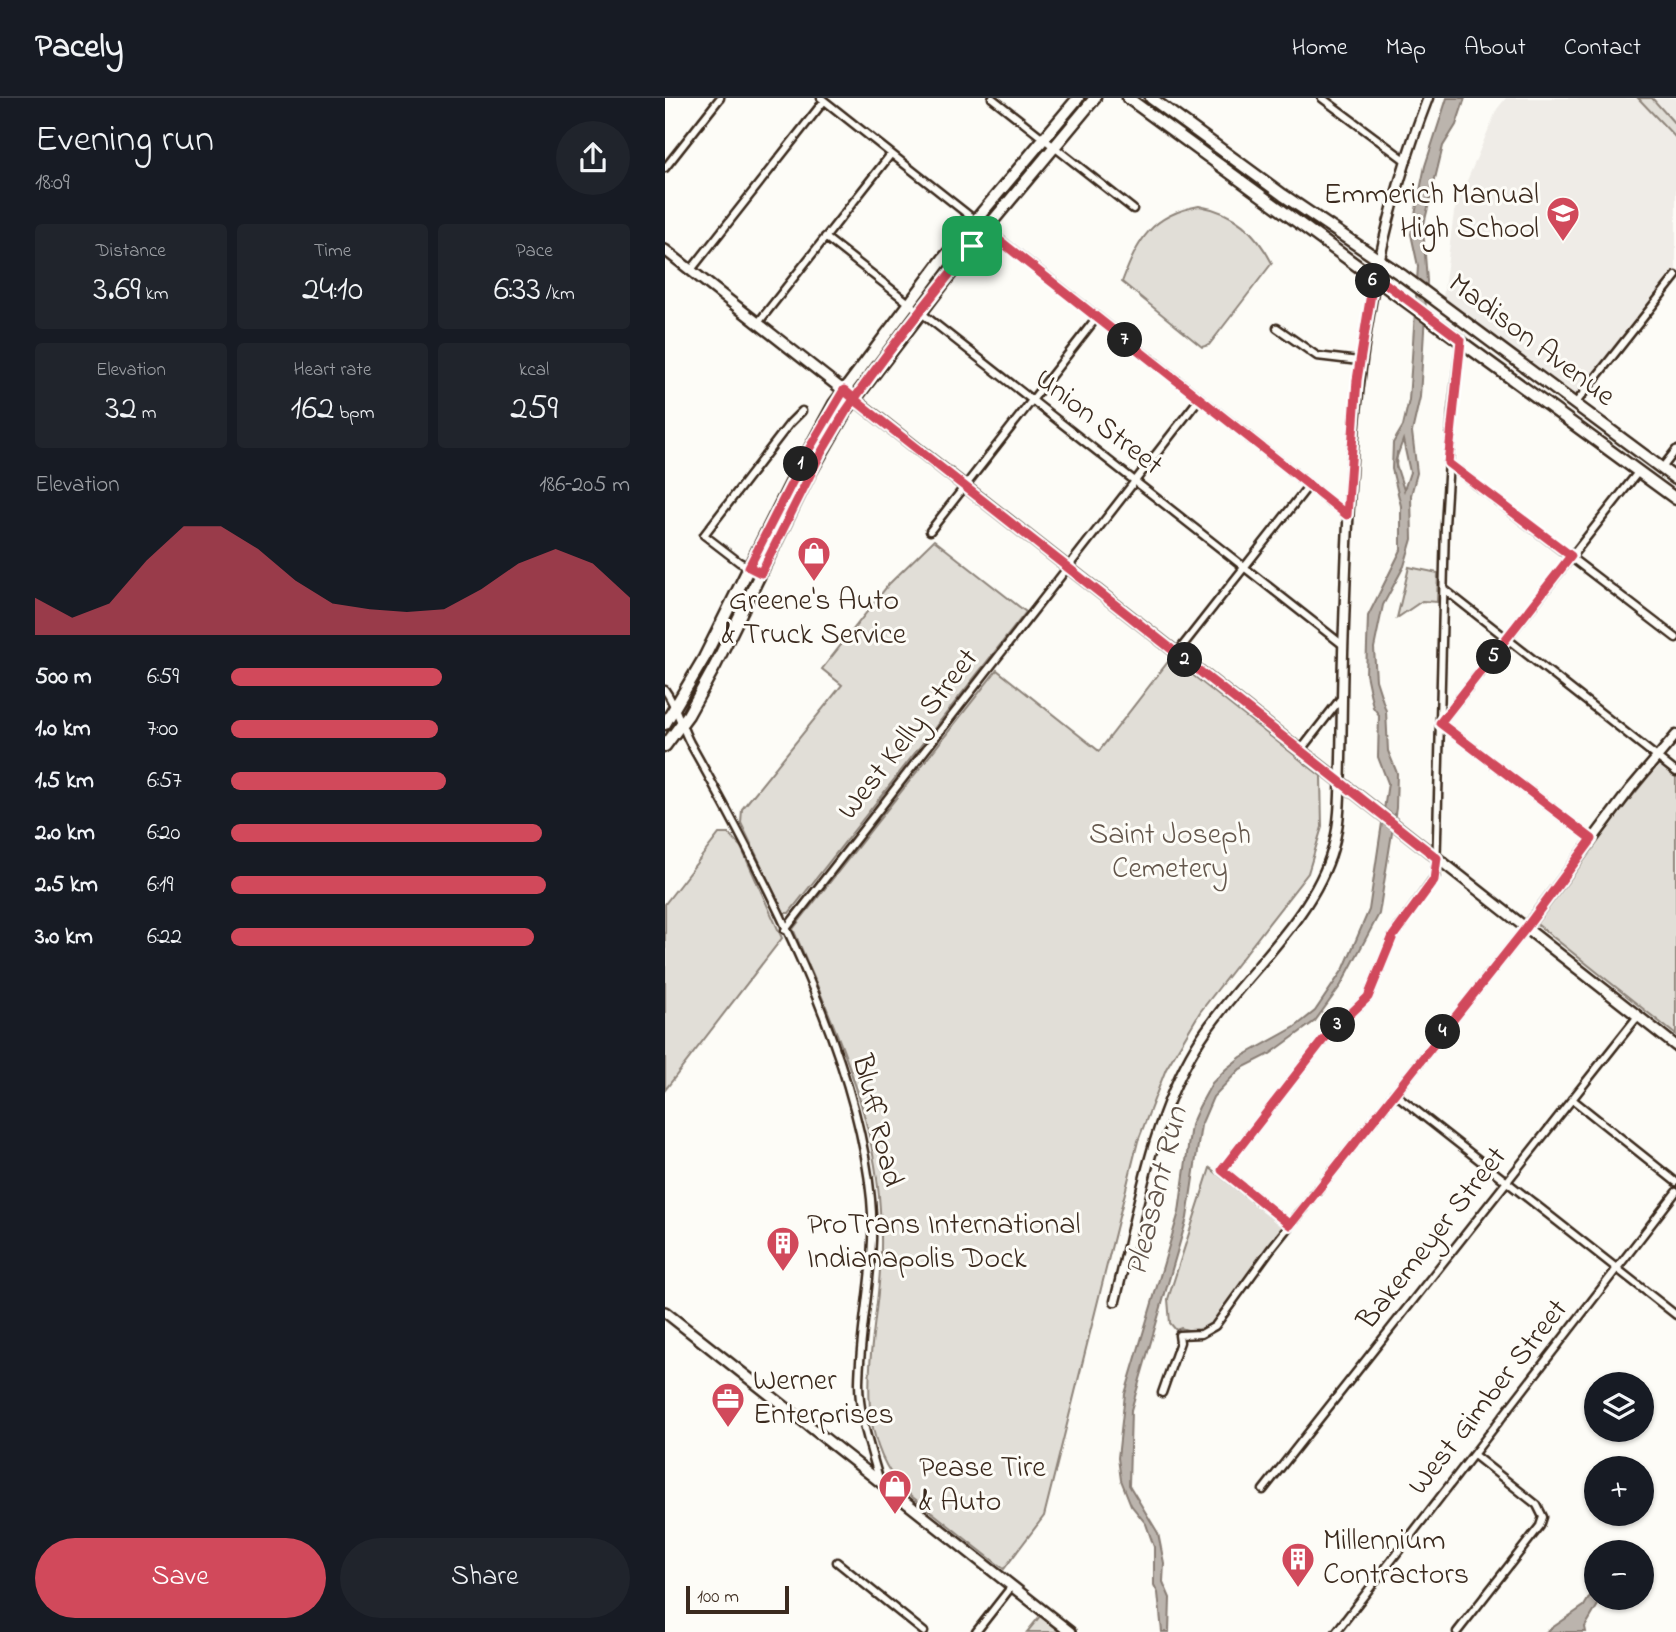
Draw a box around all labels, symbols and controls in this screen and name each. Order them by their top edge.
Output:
text: Pacely [35,24,123,72]
text: Home [1292,31,1348,66]
text: Map [1386,31,1426,66]
text: About [1464,31,1526,66]
text: Contact [1564,31,1641,66]
text: Evening run [35,113,214,169]
button: share [556,121,630,195]
text: 18:09 [35,167,70,200]
place label: Emmerich Manual High School [1324,174,1539,252]
school or university icon: Emmerich Manual High School [1544,194,1582,243]
pin [942,216,1002,276]
icon: arrive [953,227,991,265]
text: Distance [96,238,166,265]
text: Time [314,238,351,265]
text: Pace [516,238,553,265]
street label: Madison Avenue [1438,263,1624,419]
pin: 6 [1355,264,1391,298]
text: 3.69 [93,265,141,316]
text: 24:10 [302,265,363,316]
text: 6:33 [494,265,541,316]
text: 6 [1368,267,1377,294]
text: km [141,281,169,308]
text: /km [541,281,575,308]
pin: 7 [1107,322,1142,358]
text: 7 [1121,326,1128,353]
text: Elevation [96,357,166,384]
text: Heart rate [294,357,371,384]
text: kcal [519,357,549,384]
street label: Union Street [1024,359,1172,487]
text: 32 [105,384,137,435]
text: 162 [291,384,335,435]
text: 259 [510,384,558,435]
text: m [137,400,157,427]
text: bpm [335,400,374,427]
pin: 1 [783,446,819,482]
text: 1 [797,450,804,477]
text: Elevation [35,469,120,502]
text: 186–205 m [539,469,630,502]
shop icon: Greene's Auto & Truck Service [795,534,833,583]
place label: Greene's Auto & Truck Service [722,580,907,658]
street label: West Kelly Street [828,640,990,830]
pin: 5 [1477,640,1511,674]
pin: 2 [1168,642,1203,678]
text: 5 [1488,643,1499,670]
text: 2 [1180,646,1189,673]
text: 500 m [35,661,92,694]
text: 6:59 [147,661,179,694]
text: 1.0 km [35,713,91,746]
text: 7:00 [147,713,178,746]
text: 1.5 km [35,765,94,798]
text: 6:57 [147,765,182,798]
park label: Saint Joseph Cemetery [1089,814,1251,892]
text: 2.0 km [35,817,95,850]
text: 6:20 [147,817,180,850]
text: 2.5 km [35,869,98,902]
text: 6:19 [147,869,173,902]
text: 3.0 km [35,921,93,954]
text: 6:22 [147,921,182,954]
pin: 3 [1321,1007,1355,1042]
text: 3 [1334,1011,1341,1038]
pin: 4 [1425,1014,1461,1049]
text: 4 [1439,1018,1446,1045]
street label: Bluff Road [838,1049,914,1192]
water label: Pleasant Run [1114,1101,1202,1282]
street label: Bakemeyer Street [1347,1138,1519,1341]
place label: ProTrans International Indianapolis Dock [807,1204,1080,1282]
building icon: ProTrans International Indianapolis Dock [764,1224,802,1273]
street label: West Gimber Street [1398,1290,1580,1506]
place label: Werner Enterprises [753,1360,894,1438]
map controls [1584,1372,1654,1610]
button: layers [1584,1372,1654,1442]
office icon: Werner Enterprises [709,1380,747,1429]
place label: Pease Tire & Auto [919,1447,1046,1525]
button: + [1584,1456,1654,1526]
shop icon: Pease Tire & Auto [876,1467,914,1516]
place label: Millennium Contractors [1323,1520,1469,1598]
button: Save [35,1538,326,1618]
button: Share [340,1538,630,1618]
building icon: Millennium Contractors [1279,1540,1317,1589]
button: − [1584,1540,1654,1610]
scale bar [686,1583,789,1615]
text: 100 m [697,1584,739,1611]

